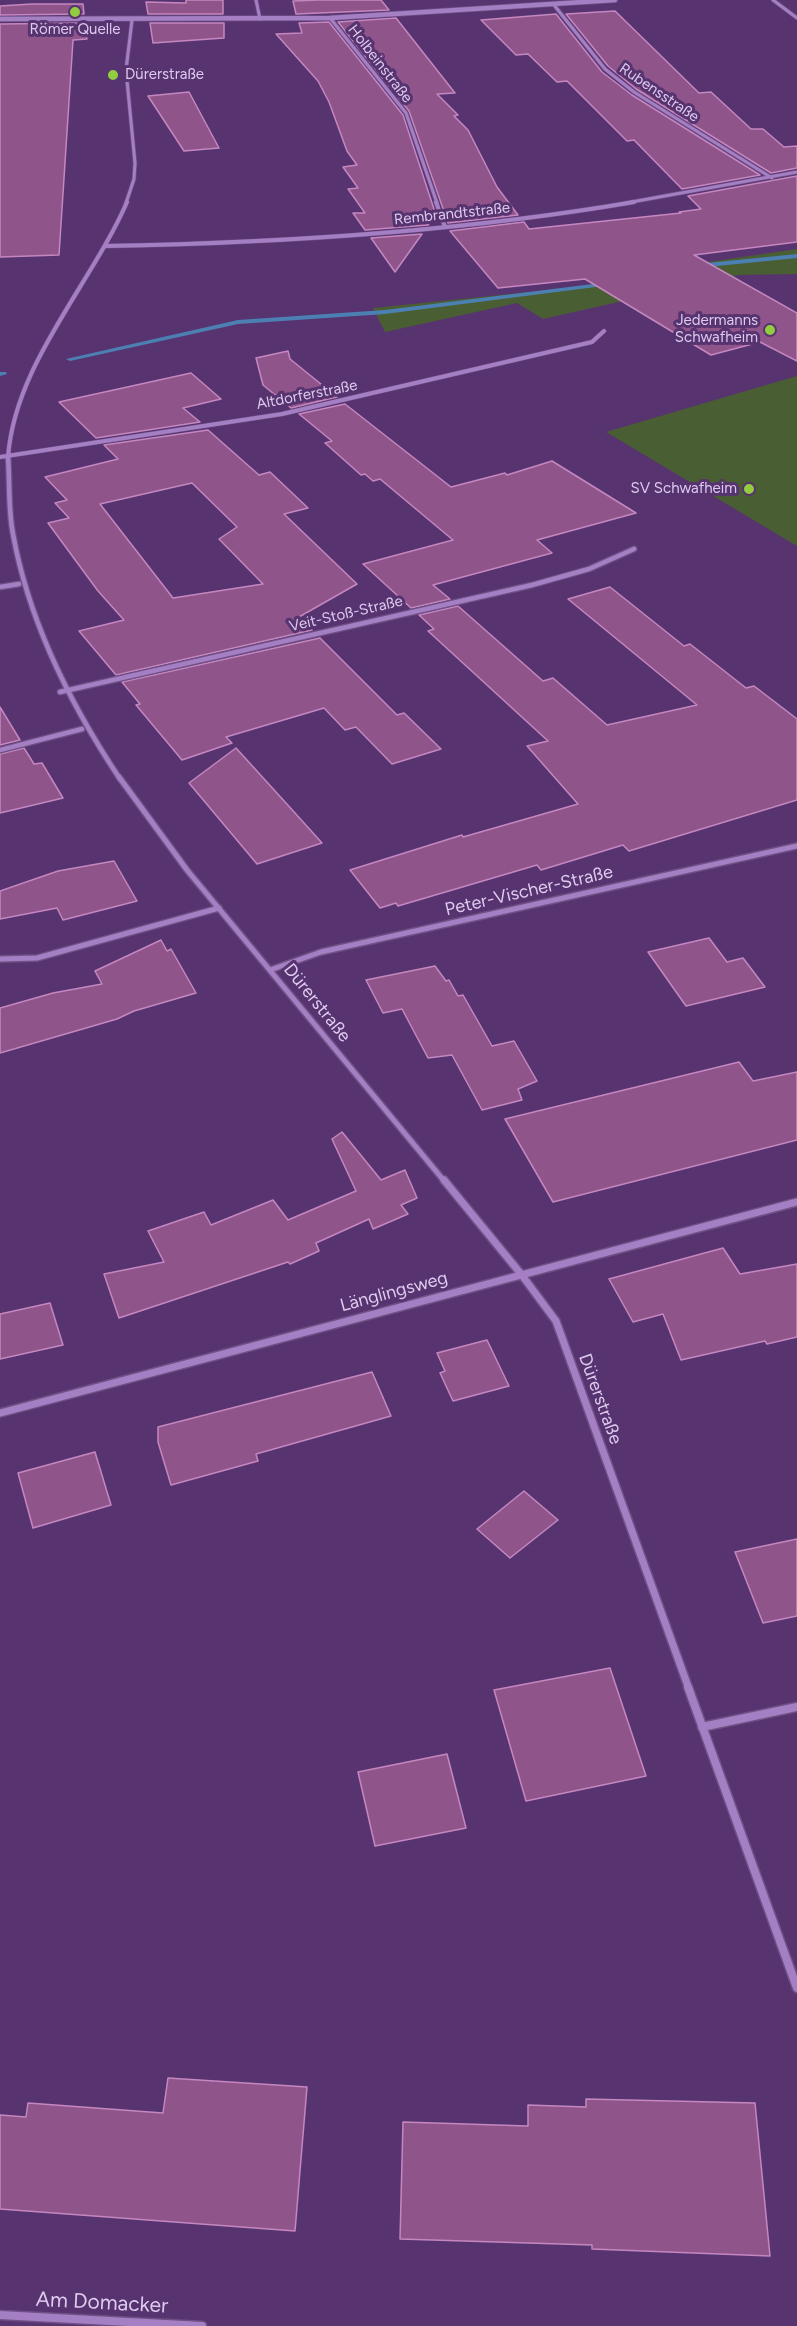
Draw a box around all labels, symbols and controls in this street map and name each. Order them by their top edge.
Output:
marker: Römer Quelle [68,5,82,19]
place label: Römer Quelle [30,21,120,39]
street label: Holbeinstraße [344,21,416,107]
street label: Rubensstraße [616,60,702,126]
place label: Dürerstraße [125,66,204,84]
marker: Dürerstraße [106,68,120,82]
street label: Rembrandtstraße [393,199,511,229]
place label: Jedermanns Schwafheim [675,312,758,347]
marker: Jedermanns Schwafheim [763,323,777,337]
street label: Altdorferstraße [255,376,359,414]
place label: SV Schwafheim [631,480,737,498]
marker: SV Schwafheim [742,482,756,496]
street label: Veit-Stoß-Straße [288,592,404,636]
street label: Peter-Vischer-Straße [443,861,615,921]
street label: Dürerstraße [279,959,355,1047]
street label: Länglingsweg [338,1267,450,1317]
street label: Dürerstraße [574,1351,626,1447]
street label: Am Domacker [35,2287,169,2319]

